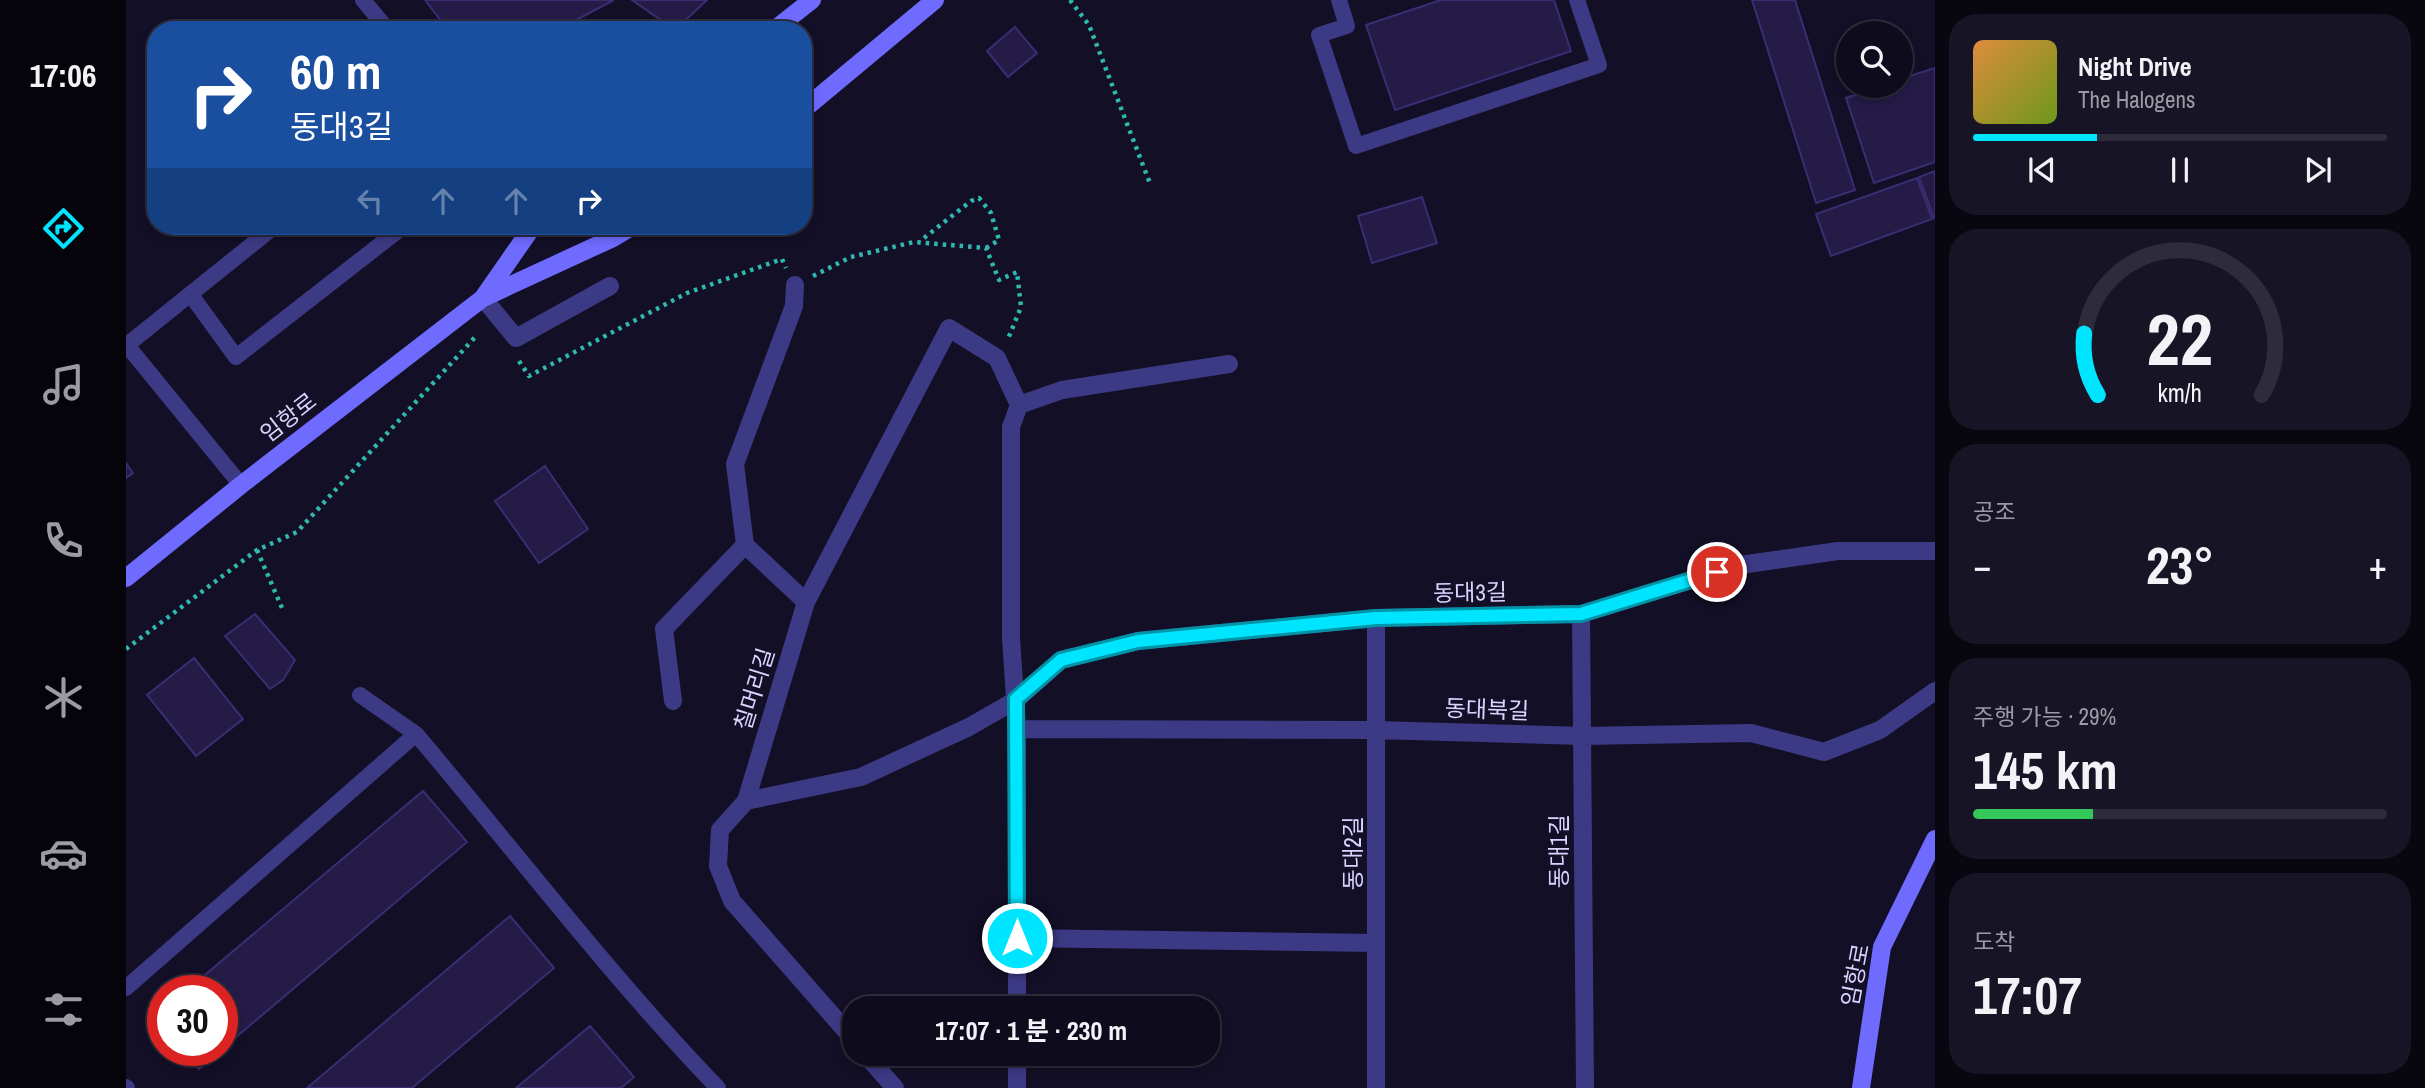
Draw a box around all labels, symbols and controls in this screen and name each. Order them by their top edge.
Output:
map controls [1836,21,1913,98]
button: search [1836,21,1913,98]
text: 60 m [290,38,382,104]
icon: right [175,49,266,140]
text: Night Drive [2078,49,2192,84]
text: 17:06 [29,54,97,97]
text: The Halogens [2078,84,2195,115]
text: 동대3길 [290,105,393,148]
icon: previous [2023,151,2061,189]
icon: pause [2161,151,2199,189]
icon: next [2299,151,2337,189]
icon: left [351,182,389,220]
icon: ahead [424,182,462,220]
icon: ahead [497,182,535,220]
icon: right [570,182,608,220]
icon: directions [39,204,88,253]
text: 22 [2147,291,2213,389]
icon: music [39,360,88,409]
text: km/h [2158,376,2202,410]
street label: 임항로 [253,385,323,449]
text: 공조 [1973,496,2015,527]
icon: phone [39,516,88,565]
text: 23° [2146,530,2214,600]
text: − [1973,540,1991,591]
text: + [2369,540,2387,591]
pin [1687,542,1747,602]
icon: arrive [1698,553,1736,591]
street label: 동대3길 [1433,576,1507,608]
street label: 칠머리길 [727,644,781,734]
icon: climate [39,673,88,722]
street label: 동대북길 [1444,692,1530,726]
text: 주행 가능 · 29% [1973,701,2116,732]
text: 145 km [1973,735,2118,805]
street label: 동대1길 [1543,814,1574,888]
street label: 동대2길 [1337,816,1368,890]
icon: car [39,829,88,878]
position arrow [980,901,1054,975]
text: 도착 [1973,926,2015,957]
street label: 임항로 [1834,941,1876,1009]
text: 17:07 [1973,960,2082,1030]
speed limit sign: 30 [147,975,238,1066]
icon: filters [39,985,88,1034]
text: 17:07 · 1 분 · 230 m [935,1013,1127,1048]

